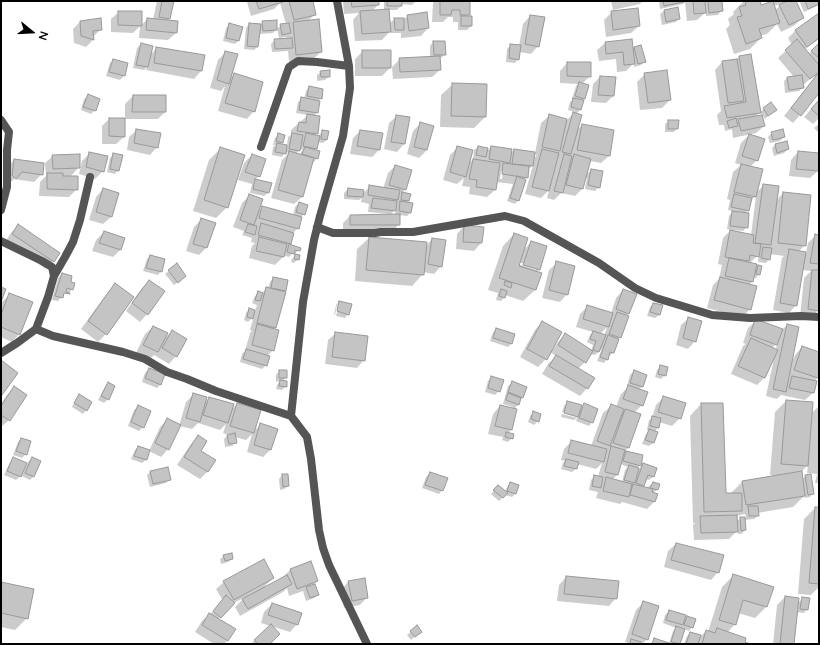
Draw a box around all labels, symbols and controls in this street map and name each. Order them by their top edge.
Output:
north arrow [12,12,52,52]
text: N [36,30,51,42]

